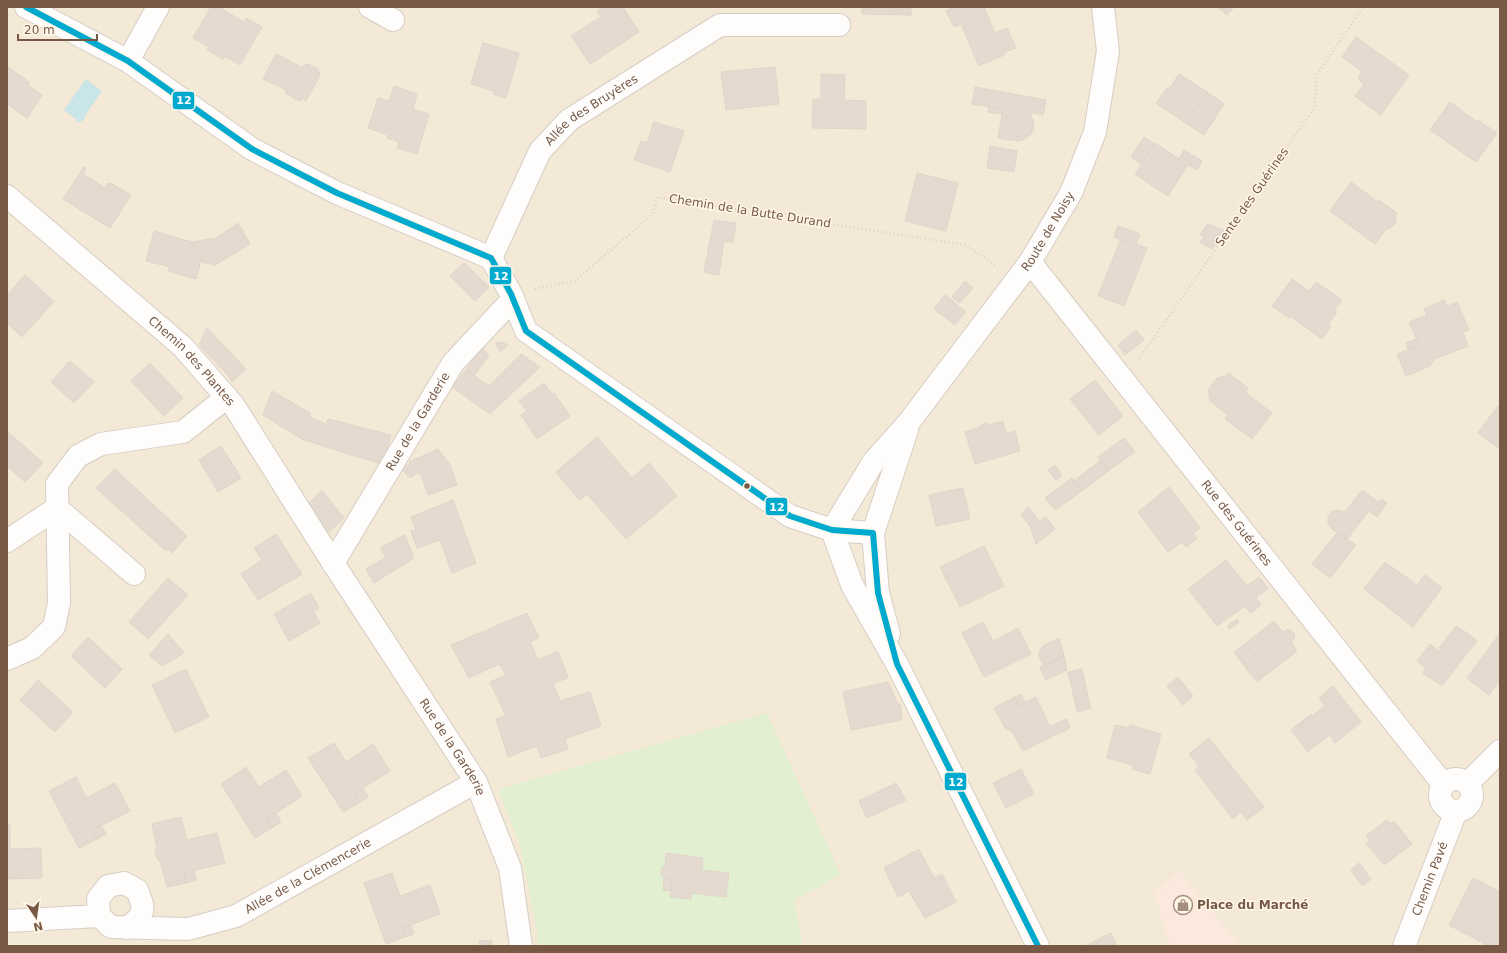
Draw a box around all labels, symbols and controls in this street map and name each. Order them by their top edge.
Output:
scale bar [18,16,97,42]
text: 20 m [24,23,55,37]
street label: Allée des Bruyères [542,71,640,148]
line badge: 12 [172,91,195,110]
text: 12 [176,94,192,107]
street label: Sente des Guérines [1213,145,1291,249]
street label: Route de Noisy [1019,189,1077,274]
street label: Chemin de la Butte Durand [668,191,832,231]
line badge: 12 [489,266,512,285]
text: 12 [493,270,509,283]
street label: Chemin des Plantes [146,313,238,409]
street label: Rue de la Garderie [383,370,453,473]
street label: Rue des Guérines [1198,477,1275,569]
unlabelled marker [742,481,752,491]
line badge: 12 [765,497,788,516]
text: 12 [769,501,785,514]
street label: Rue de la Garderie [417,696,488,798]
line badge: 12 [944,772,967,791]
text: 12 [948,776,964,789]
street label: Allée de la Clémencerie [242,835,373,917]
street label: Chemin Pavé [1409,840,1451,918]
shop icon: Place du Marché [1172,894,1194,916]
north arrow [16,897,56,937]
place label: Place du Marché [1197,898,1309,912]
text: N [32,919,44,934]

